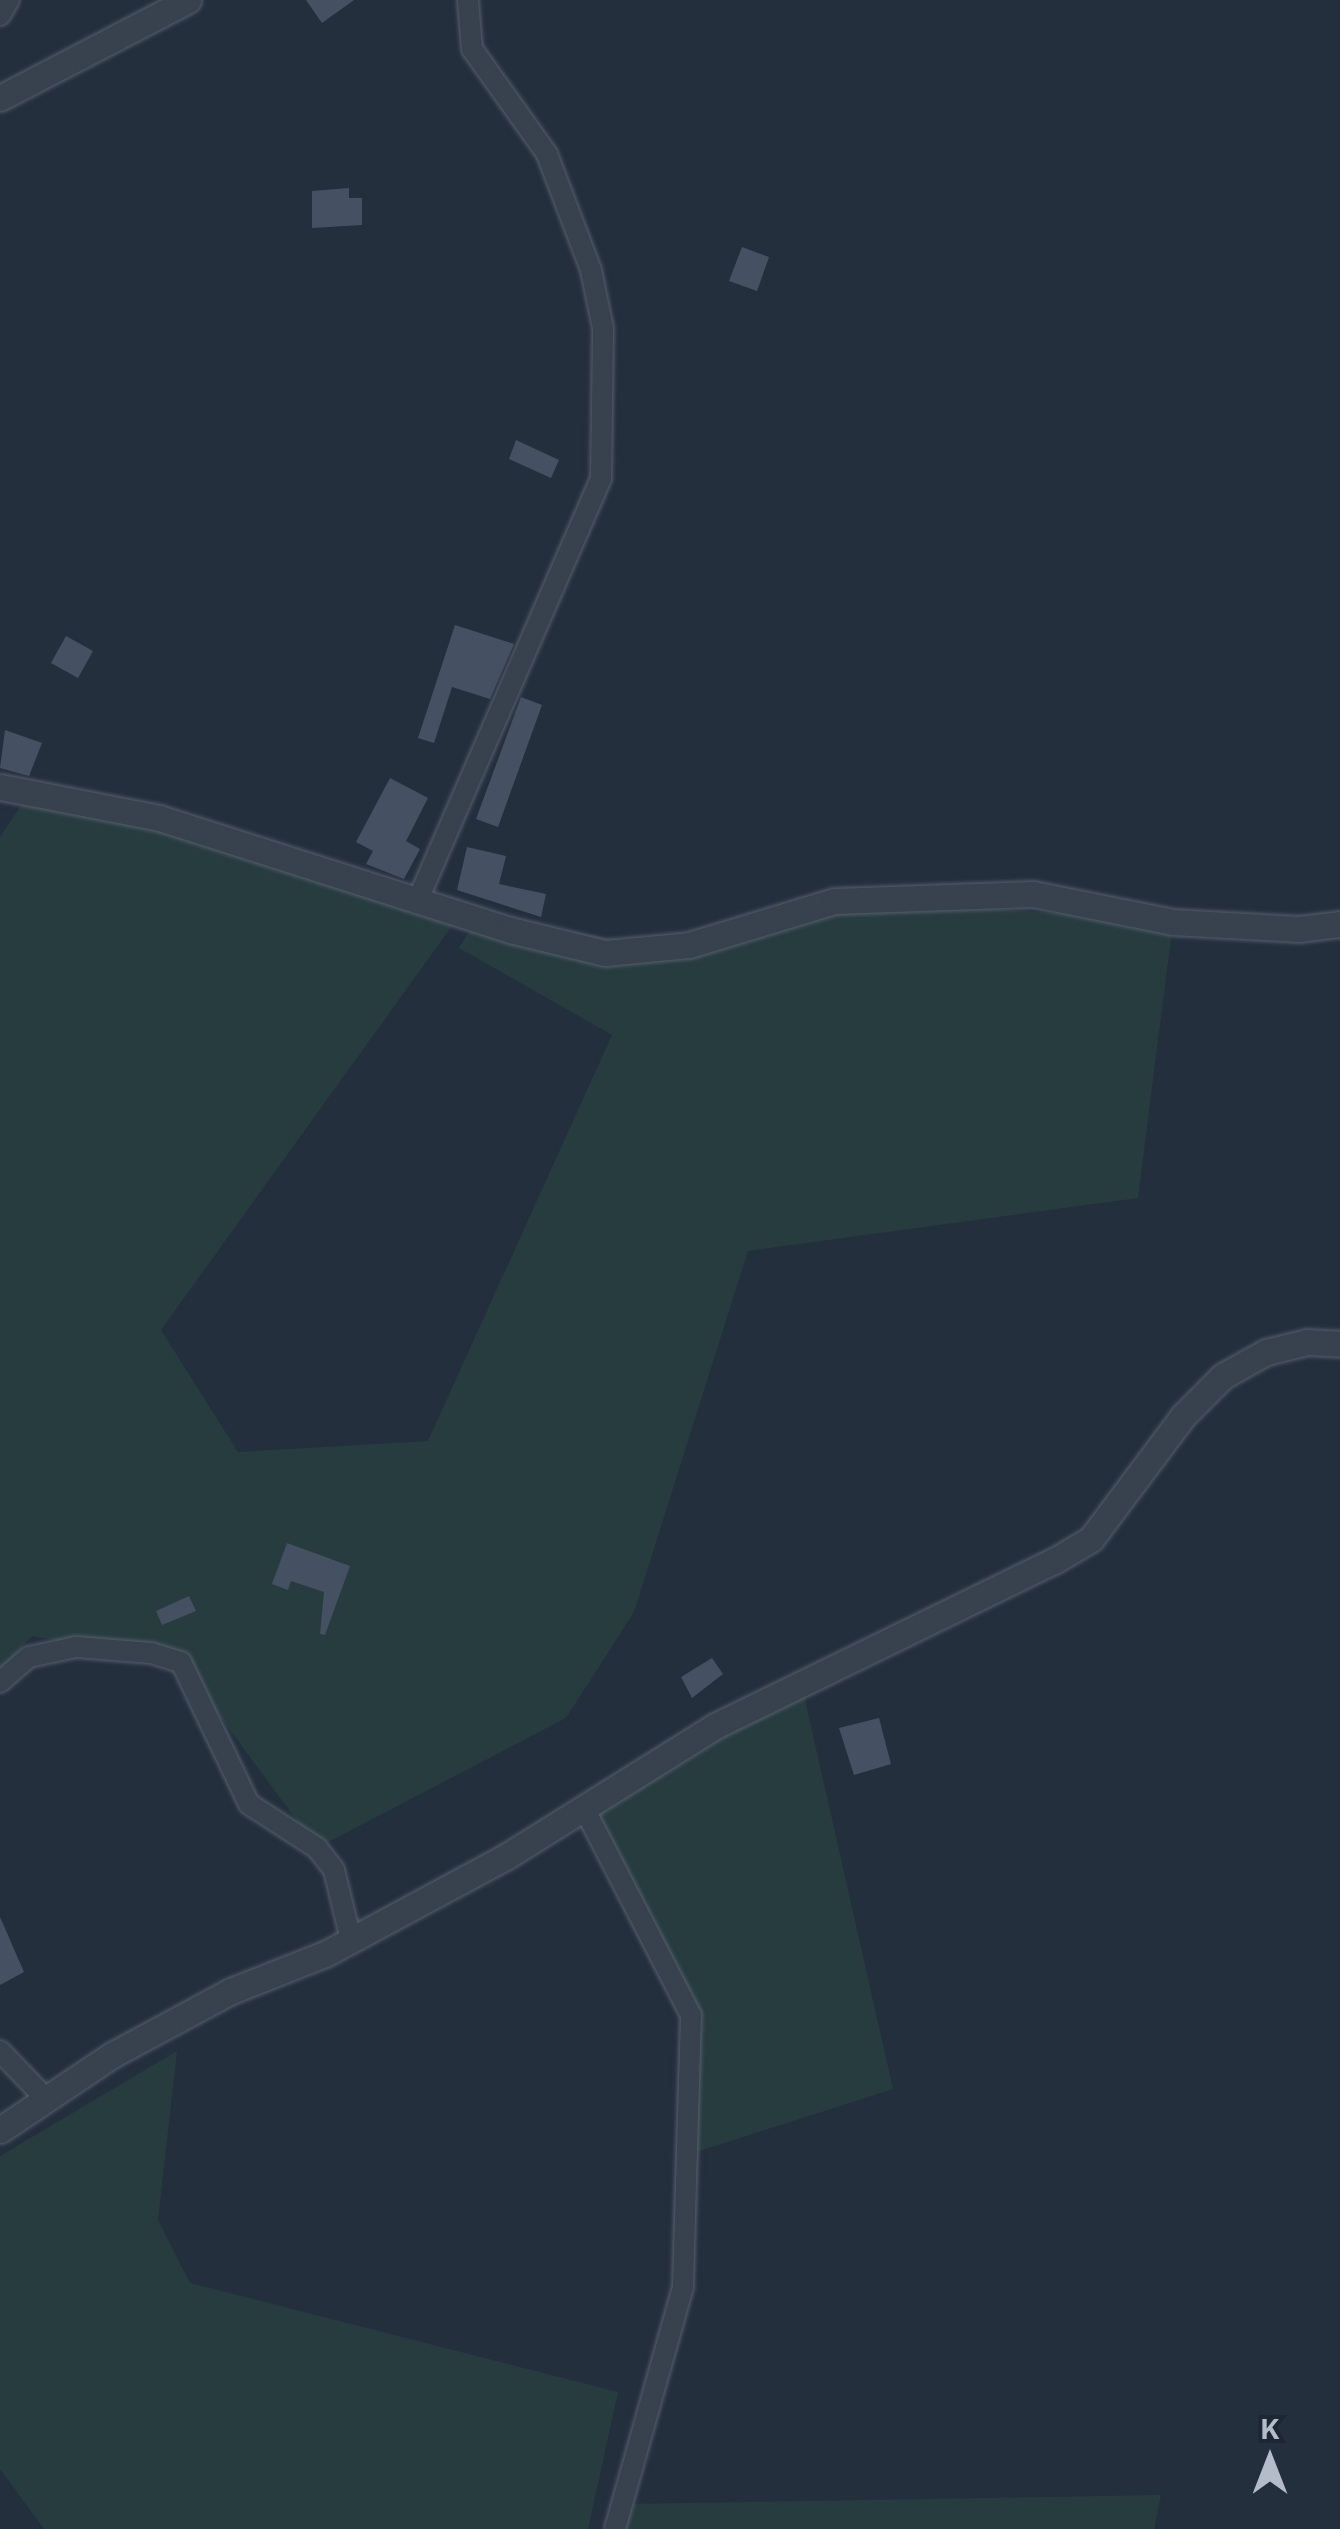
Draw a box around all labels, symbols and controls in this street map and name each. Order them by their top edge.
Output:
north arrow [1220,2409,1320,2509]
text: K [1260,2410,1280,2447]

